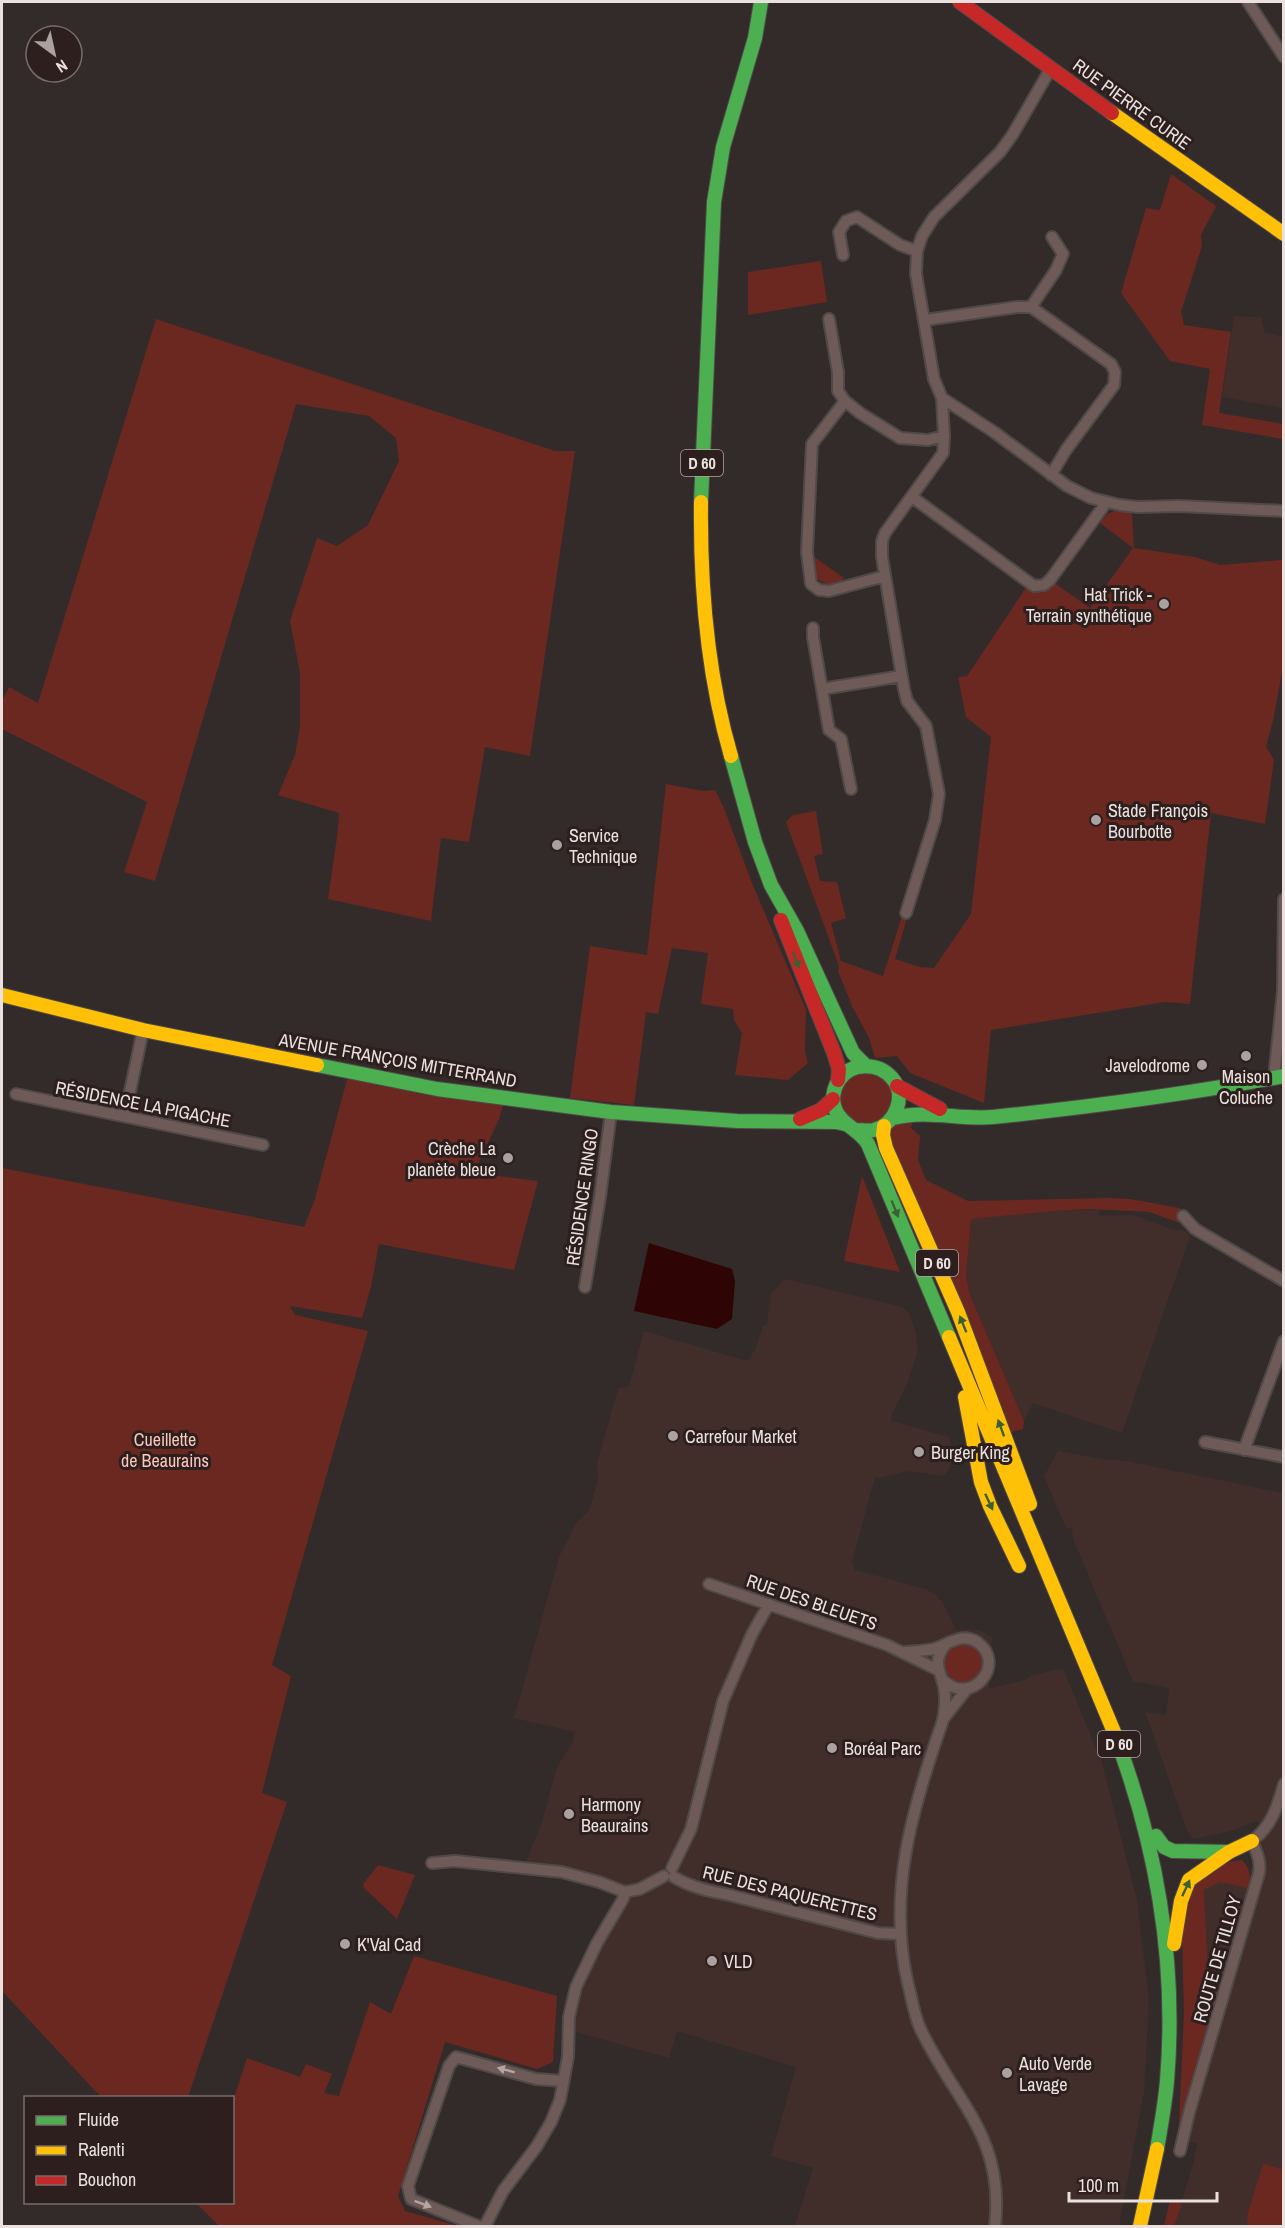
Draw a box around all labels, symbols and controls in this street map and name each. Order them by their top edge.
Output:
north arrow [24,24,84,84]
street label: RUE PIERRE CURIE [1068,53,1196,155]
text: N [52,55,72,78]
road number: D 60 [681,450,723,476]
place label: Hat Trick - Terrain synthétique [1026,582,1152,628]
marker: Hat Trick - Terrain synthétique [1157,597,1171,611]
place label: Stade François Bourbotte [1108,798,1208,844]
marker: Stade François Bourbotte [1089,813,1103,827]
place label: Service Technique [569,823,637,869]
marker: Service Technique [550,838,564,852]
one-way arrow [792,951,801,969]
street label: AVENUE FRANÇOIS MITTERRAND [276,1027,519,1093]
marker: Maison Coluche [1239,1049,1253,1063]
place label: Javelodrome [1106,1053,1190,1078]
marker: Javelodrome [1195,1058,1209,1072]
place label: Maison Coluche [1219,1064,1273,1110]
street label: RÉSIDENCE LA PIGACHE [53,1075,233,1133]
street label: RÉSIDENCE RINGO [560,1127,604,1267]
place label: Crèche La planète bleue [407,1136,496,1182]
marker: Crèche La planète bleue [501,1151,515,1165]
one-way arrow [890,1200,900,1218]
road number: D 60 [916,1250,958,1276]
one-way arrow [958,1315,967,1333]
one-way arrow [996,1419,1006,1437]
place label: Carrefour Market [685,1424,797,1449]
park label: Cueillette de Beaurains [121,1427,209,1473]
marker: Carrefour Market [666,1429,680,1443]
place label: Burger King [931,1440,1011,1465]
marker: Burger King [912,1445,926,1459]
one-way arrow [985,1493,994,1510]
street label: RUE DES BLEUETS [743,1568,881,1636]
road number: D 60 [1098,1731,1140,1757]
place label: Boréal Parc [844,1736,921,1761]
marker: Boréal Parc [825,1741,839,1755]
place label: Harmony Beaurains [581,1792,648,1838]
marker: Harmony Beaurains [562,1807,576,1821]
street label: RUE DES PAQUERETTES [700,1859,880,1927]
one-way arrow [1182,1879,1191,1896]
street label: ROUTE DE TILLOY [1187,1892,1247,2025]
place label: K'Val Cad [357,1932,421,1957]
marker: K'Val Cad [338,1937,352,1951]
place label: VLD [724,1949,753,1974]
marker: VLD [705,1954,719,1968]
place label: Auto Verde Lavage [1018,2051,1092,2097]
one-way arrow [497,2065,515,2075]
marker: Auto Verde Lavage [1000,2066,1014,2080]
legend [24,2096,234,2204]
text: Fluide [78,2107,119,2132]
text: Ralenti [78,2137,125,2162]
scale bar [1069,2165,1218,2203]
text: Bouchon [78,2167,136,2192]
text: 100 m [1078,2173,1119,2198]
one-way arrow [414,2199,432,2209]

